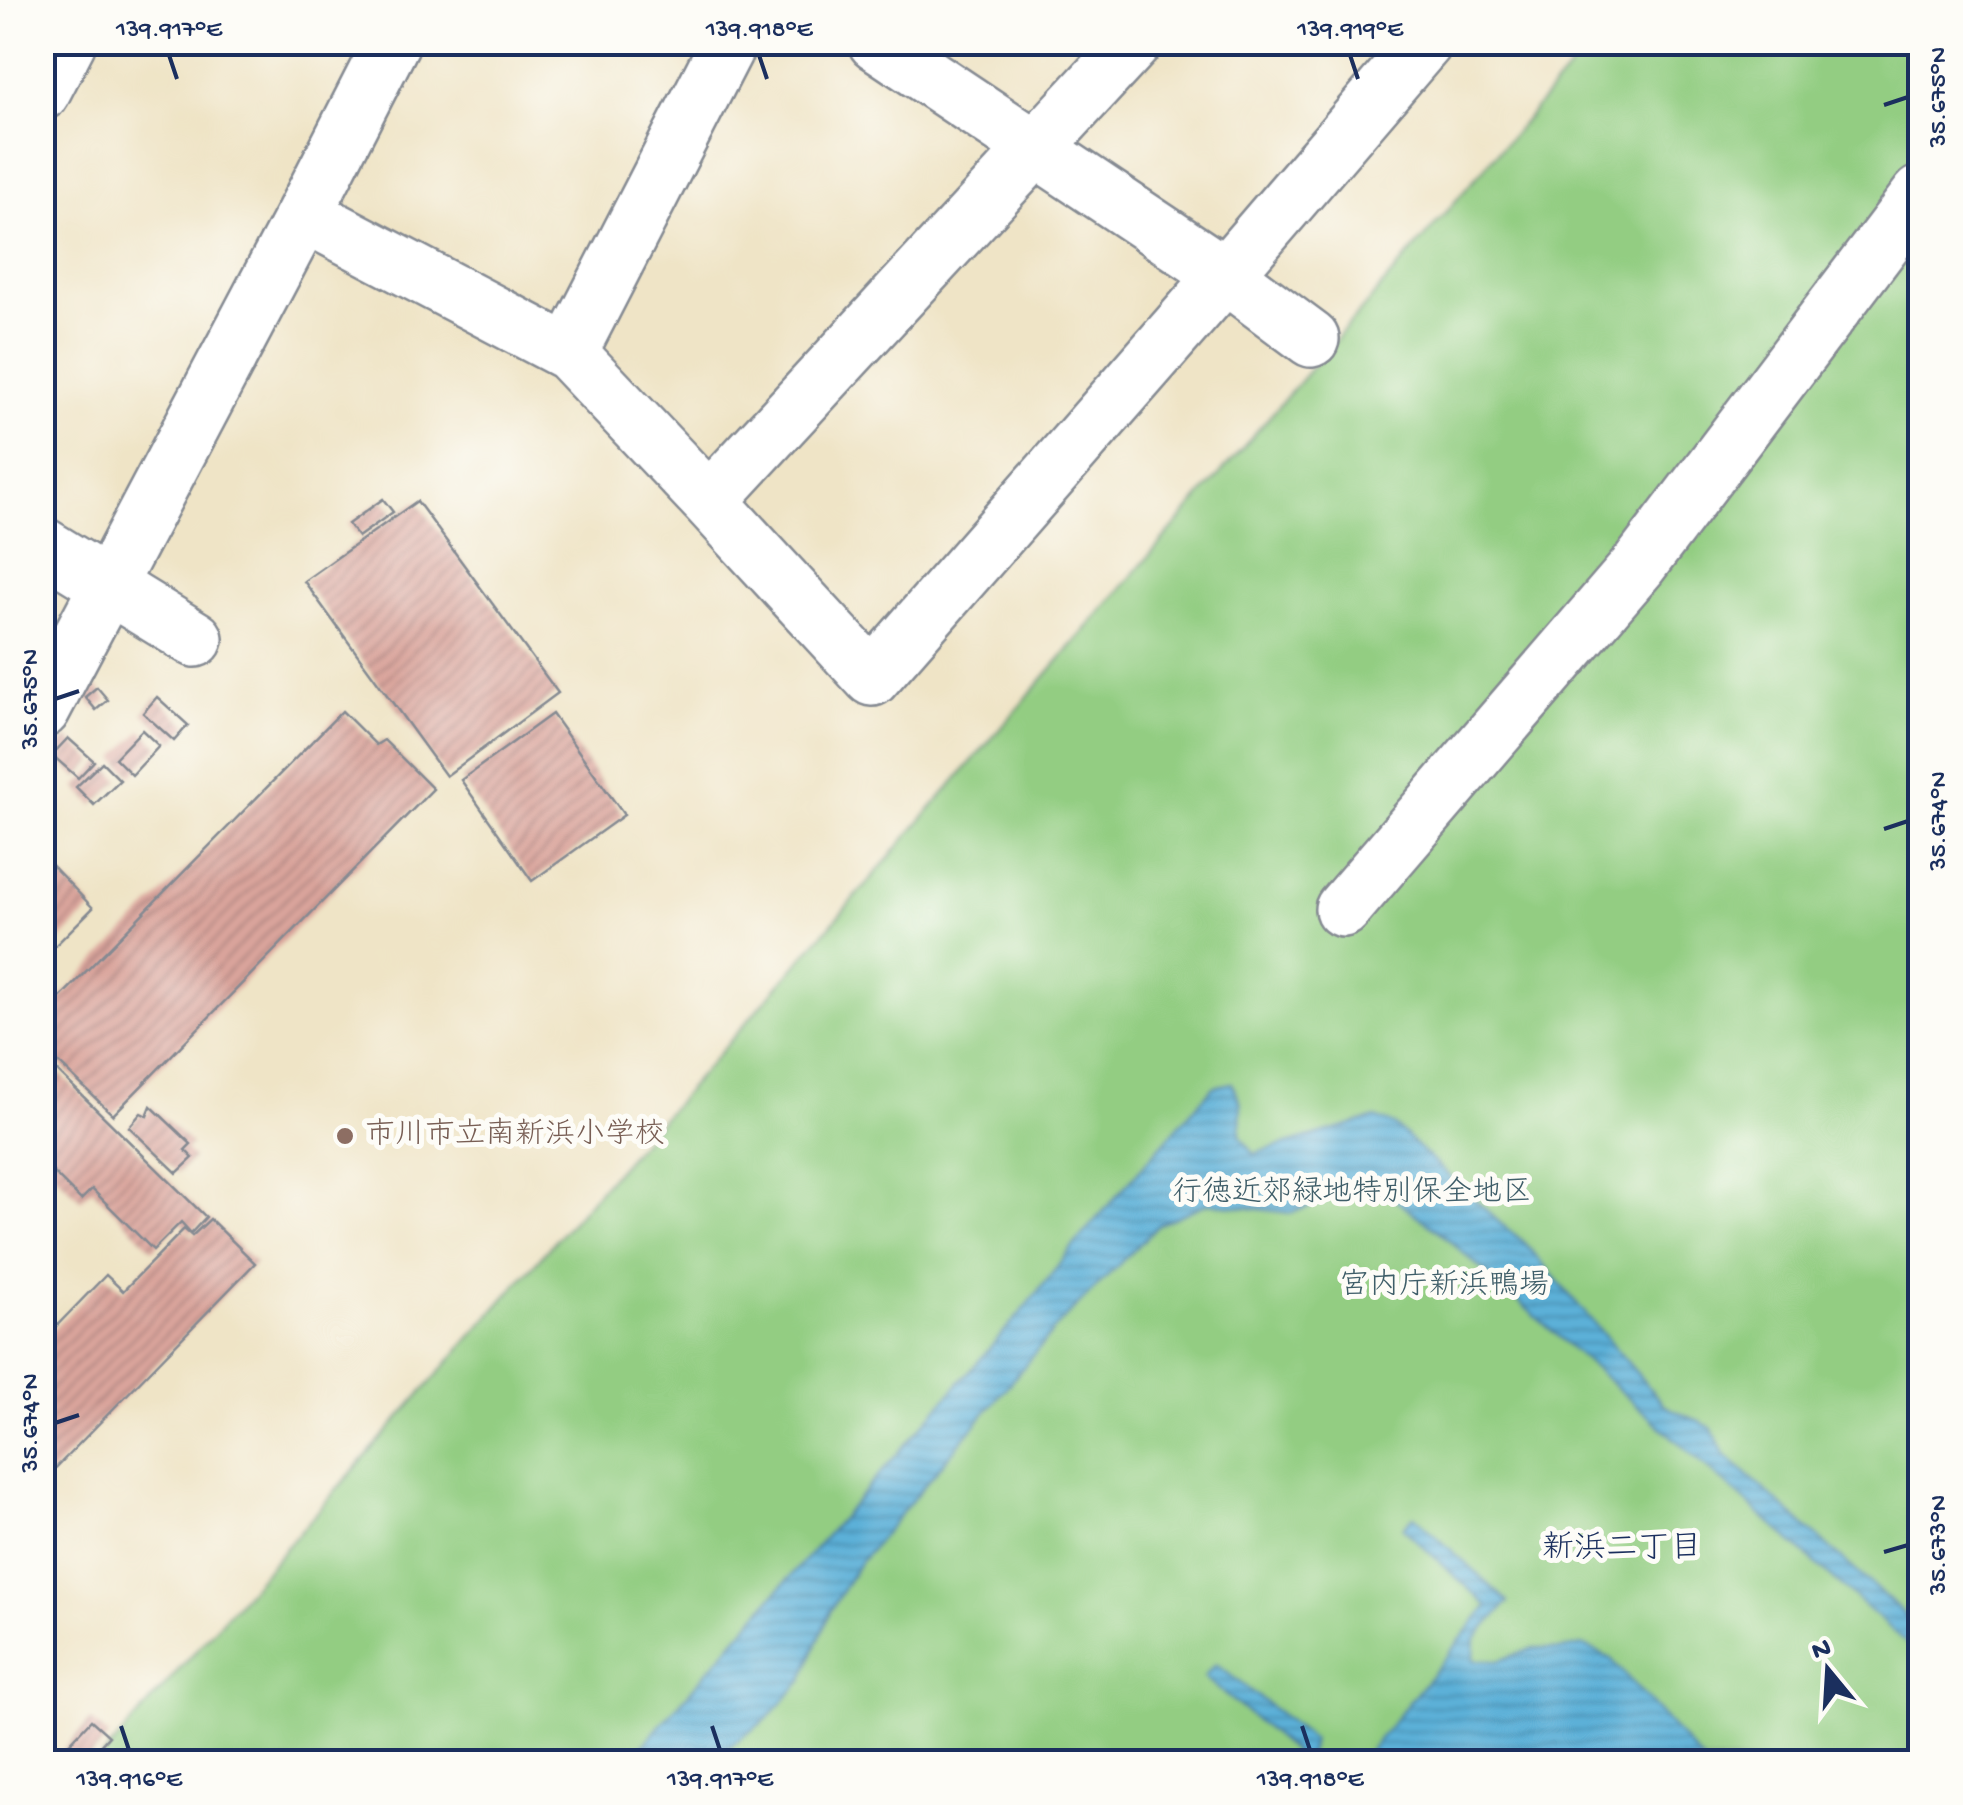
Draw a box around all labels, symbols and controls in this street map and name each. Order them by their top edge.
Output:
text: 139.917°E [115,17,223,46]
text: 139.918°E [705,17,814,46]
text: 139.919°E [1296,17,1404,46]
text: 35.675°N [1926,47,1955,148]
text: 35.675°N [18,649,47,750]
text: 35.674°N [1926,771,1955,872]
place label: 市川市立南新浜小学校 [365,1117,665,1154]
marker: 市川市立南新浜小学校 [334,1125,356,1147]
park label: 行徳近郊緑地特別保全地区 [1172,1175,1532,1212]
park label: 宮内庁新浜鴨場 [1339,1268,1549,1305]
text: 35.674°N [18,1373,47,1474]
text: 35.673°N [1926,1495,1955,1596]
district label: 新浜二丁目 [1542,1531,1702,1569]
north arrow [1778,1620,1878,1720]
text: N [1808,1632,1835,1669]
text: 139.916°E [75,1767,183,1796]
text: 139.917°E [666,1767,774,1796]
text: 139.918°E [1256,1767,1365,1796]

